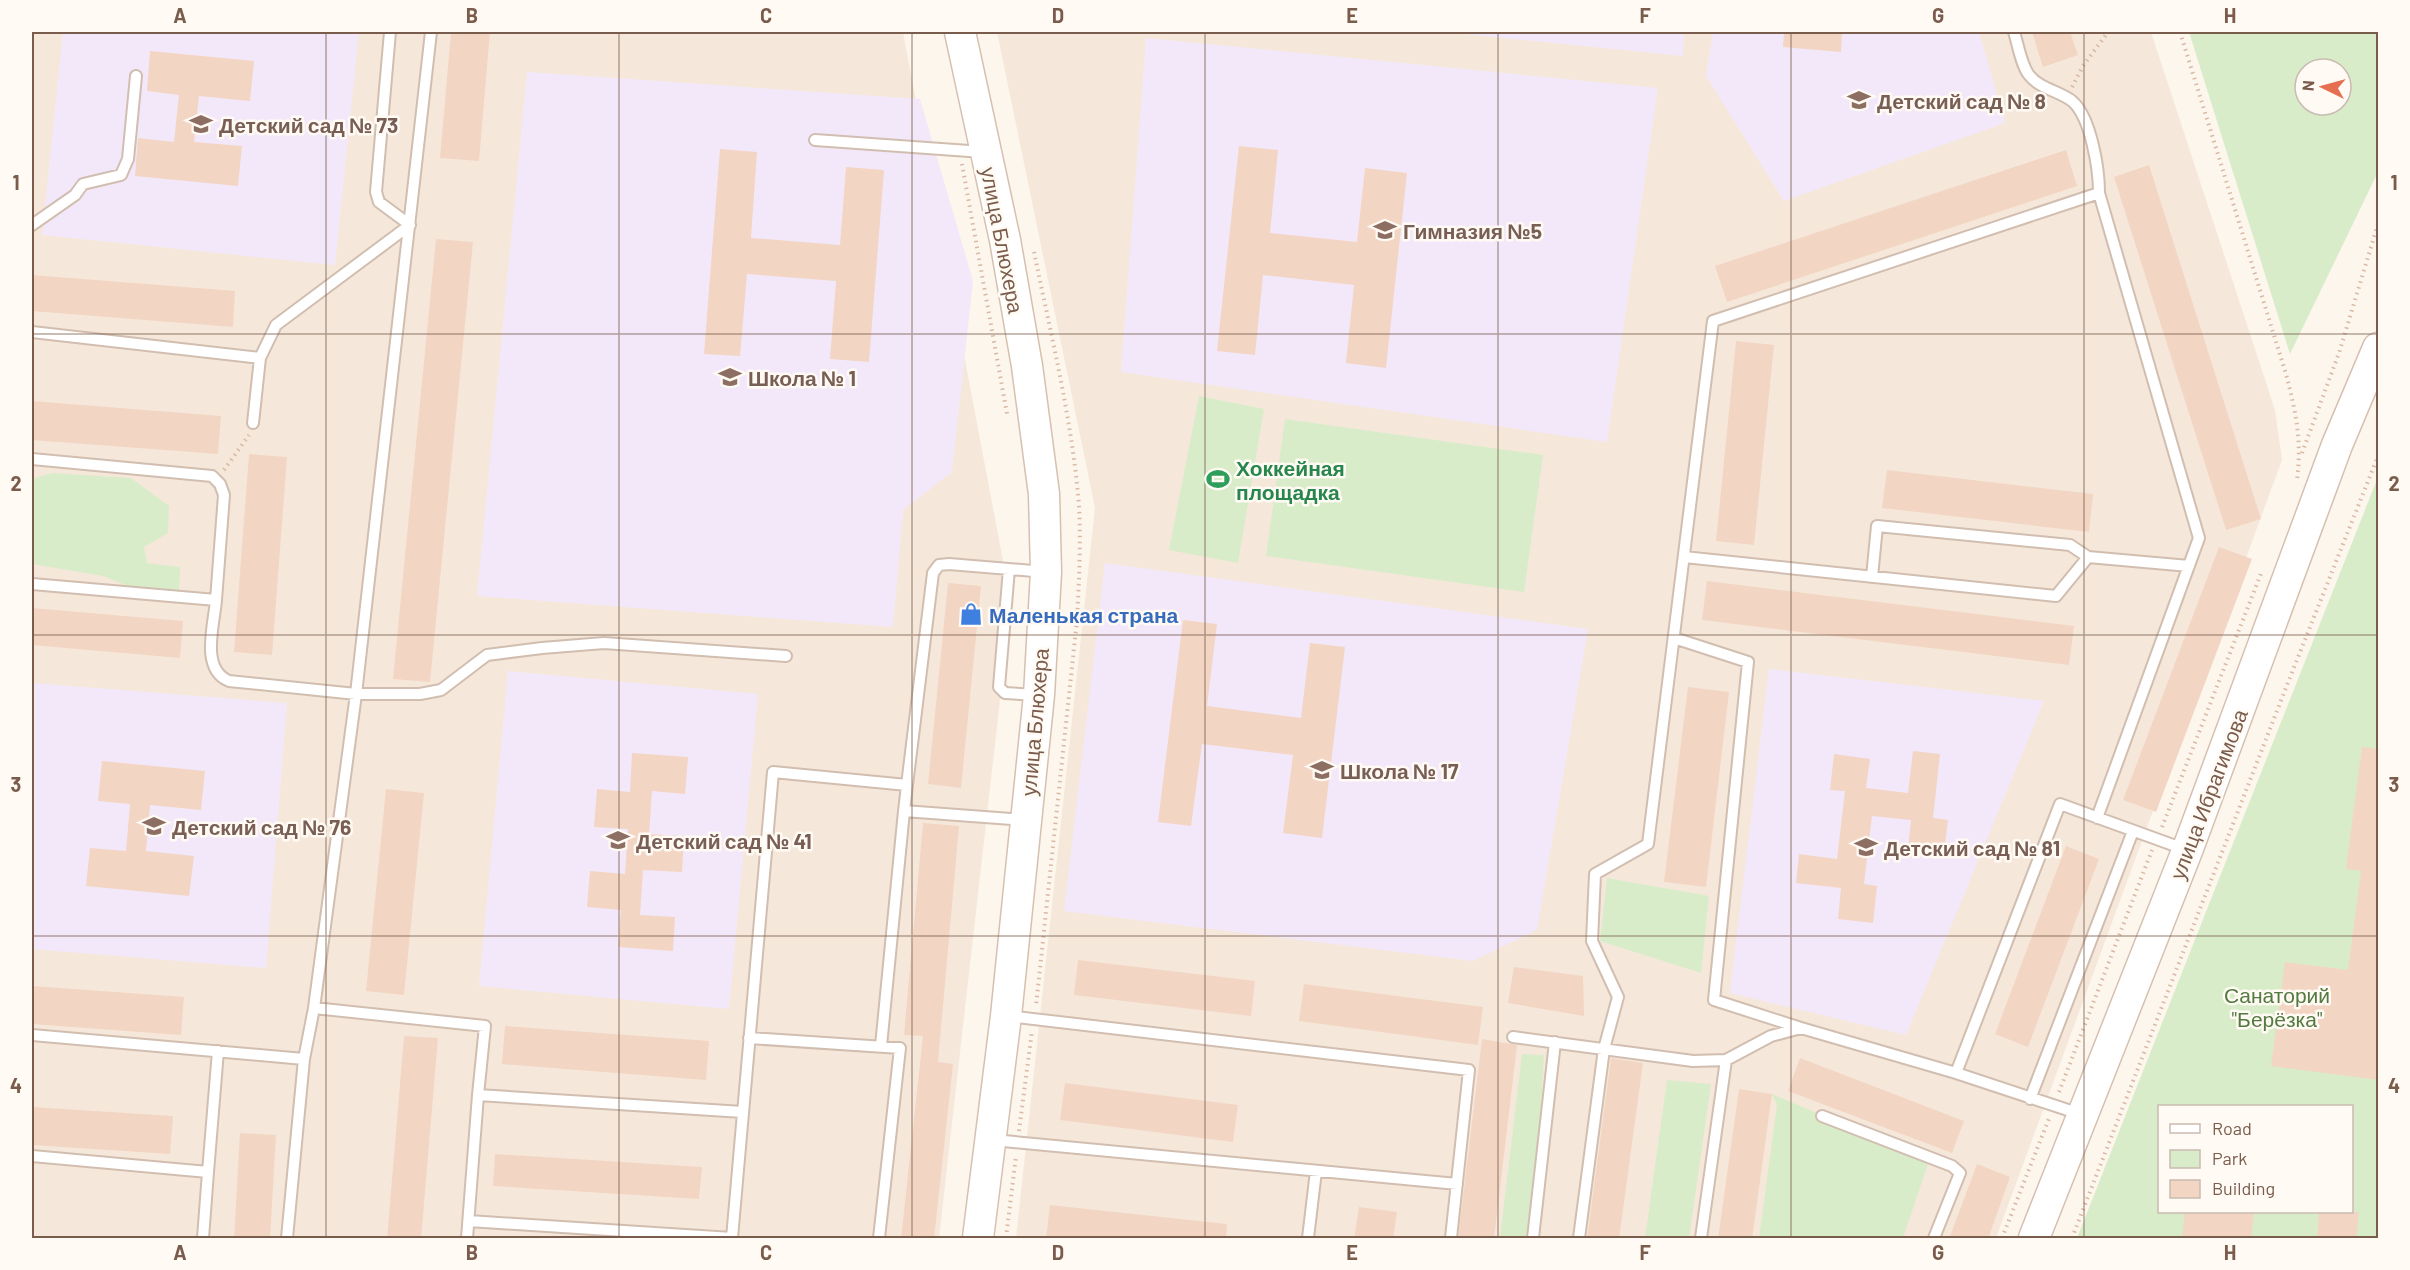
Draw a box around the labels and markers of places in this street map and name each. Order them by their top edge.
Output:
school or university icon: Детский сад № 8 [1846,87,1872,113]
place label: Детский сад № 8 [1877,88,2046,113]
school or university icon: Детский сад № 73 [188,111,214,137]
place label: Детский сад № 73 [219,112,398,137]
school or university icon: Гимназия №5 [1372,217,1398,243]
place label: Гимназия №5 [1403,218,1542,243]
school or university icon: Школа № 1 [717,364,743,390]
place label: Школа № 1 [748,365,856,390]
place label: Хоккейная площадка [1236,455,1345,504]
sports icon: Хоккейная площадка [1205,466,1231,492]
shop icon: Маленькая страна [958,601,984,627]
place label: Маленькая страна [989,602,1179,627]
school or university icon: Школа № 17 [1309,757,1335,783]
place label: Школа № 17 [1340,758,1459,783]
school or university icon: Детский сад № 76 [141,813,167,839]
place label: Детский сад № 76 [172,814,351,839]
school or university icon: Детский сад № 41 [605,827,631,853]
place label: Детский сад № 41 [636,828,812,853]
school or university icon: Детский сад № 81 [1853,834,1879,860]
place label: Детский сад № 81 [1884,835,2060,860]

